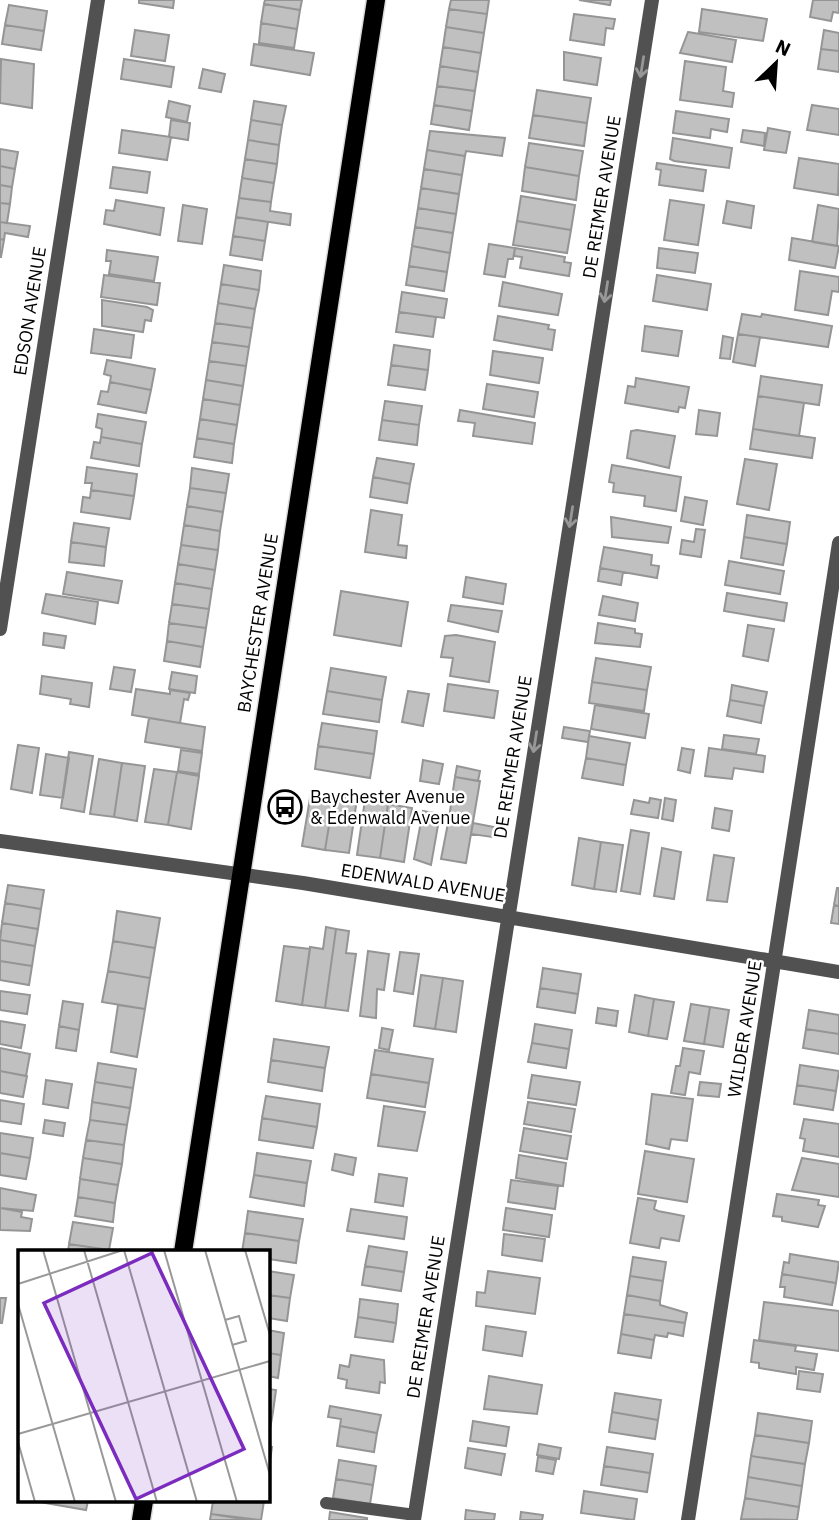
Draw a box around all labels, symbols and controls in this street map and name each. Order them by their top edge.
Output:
north arrow [741,28,811,98]
text: N [772,34,794,61]
one-way arrow [635,56,648,78]
street label: DE REIMER AVENUE [577,114,626,280]
street label: EDSON AVENUE [8,245,51,377]
one-way arrow [599,280,612,303]
one-way arrow [564,505,577,528]
street label: BAYCHESTER AVENUE [232,532,283,714]
street label: DE REIMER AVENUE [488,674,537,840]
one-way arrow [528,730,541,752]
place label: Baychester Avenue & Edenwald Avenue [310,785,471,829]
bus stop icon: Baychester Avenue & Edenwald Avenue [266,788,304,826]
street label: EDENWALD AVENUE [339,858,507,907]
street label: WILDER AVENUE [722,959,767,1099]
street label: DE REIMER AVENUE [401,1234,450,1400]
inset map [18,1250,270,1502]

